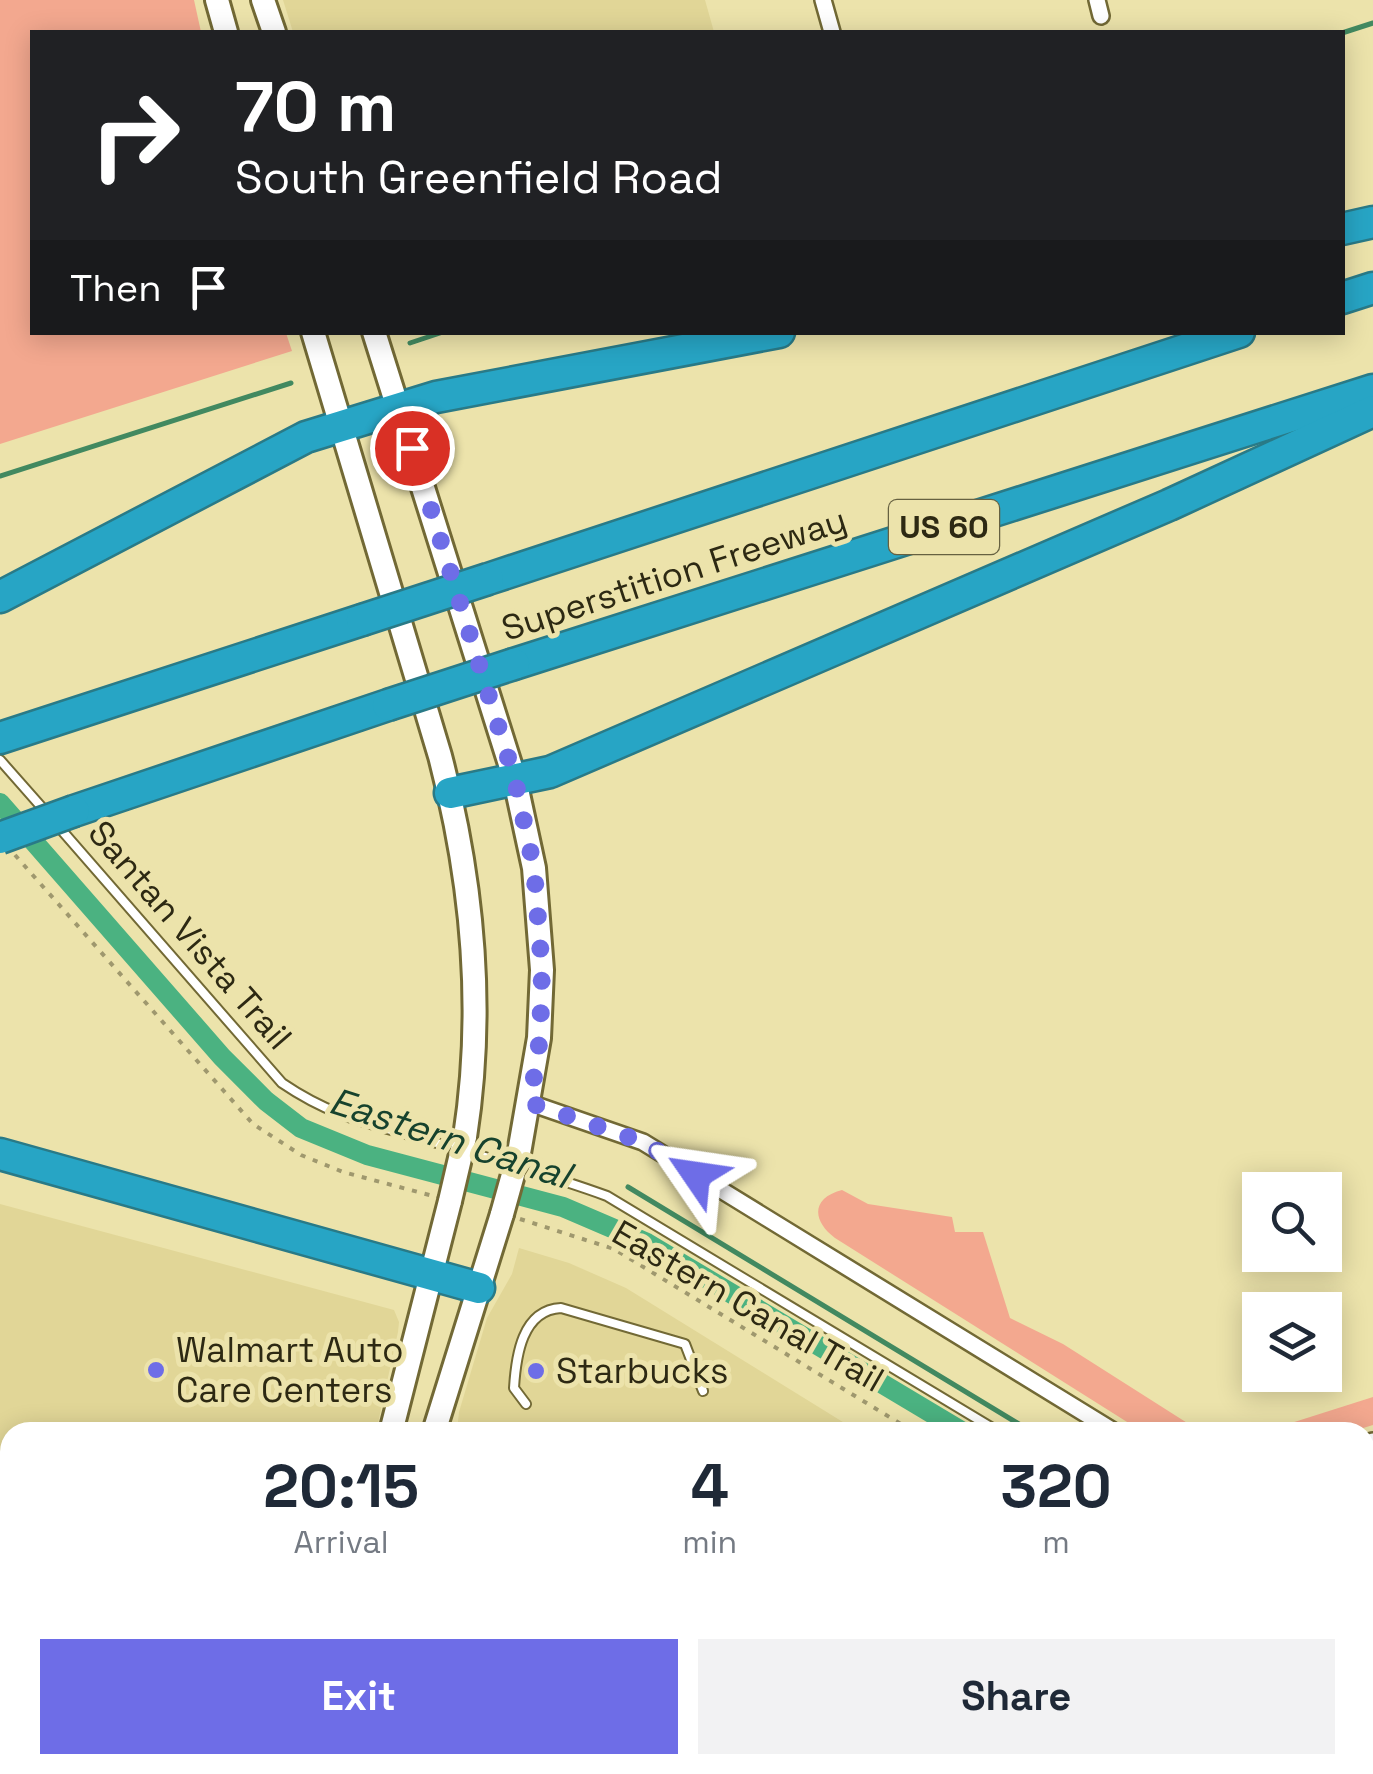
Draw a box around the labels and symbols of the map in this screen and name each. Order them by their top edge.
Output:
pin [370,406,455,491]
street label: Superstition Freeway [496,497,852,651]
road number: US 60 [889,500,999,554]
street label: Santan Vista Trail [79,812,301,1058]
water label: Eastern Canal [324,1077,580,1201]
position arrow [644,1123,748,1227]
street label: Eastern Canal Trail [604,1210,892,1402]
place label: Walmart Auto Care Centers [176,1328,404,1412]
place label: Starbucks [556,1349,729,1393]
marker: Walmart Auto Care Centers [145,1359,167,1381]
marker: Starbucks [525,1360,547,1382]

